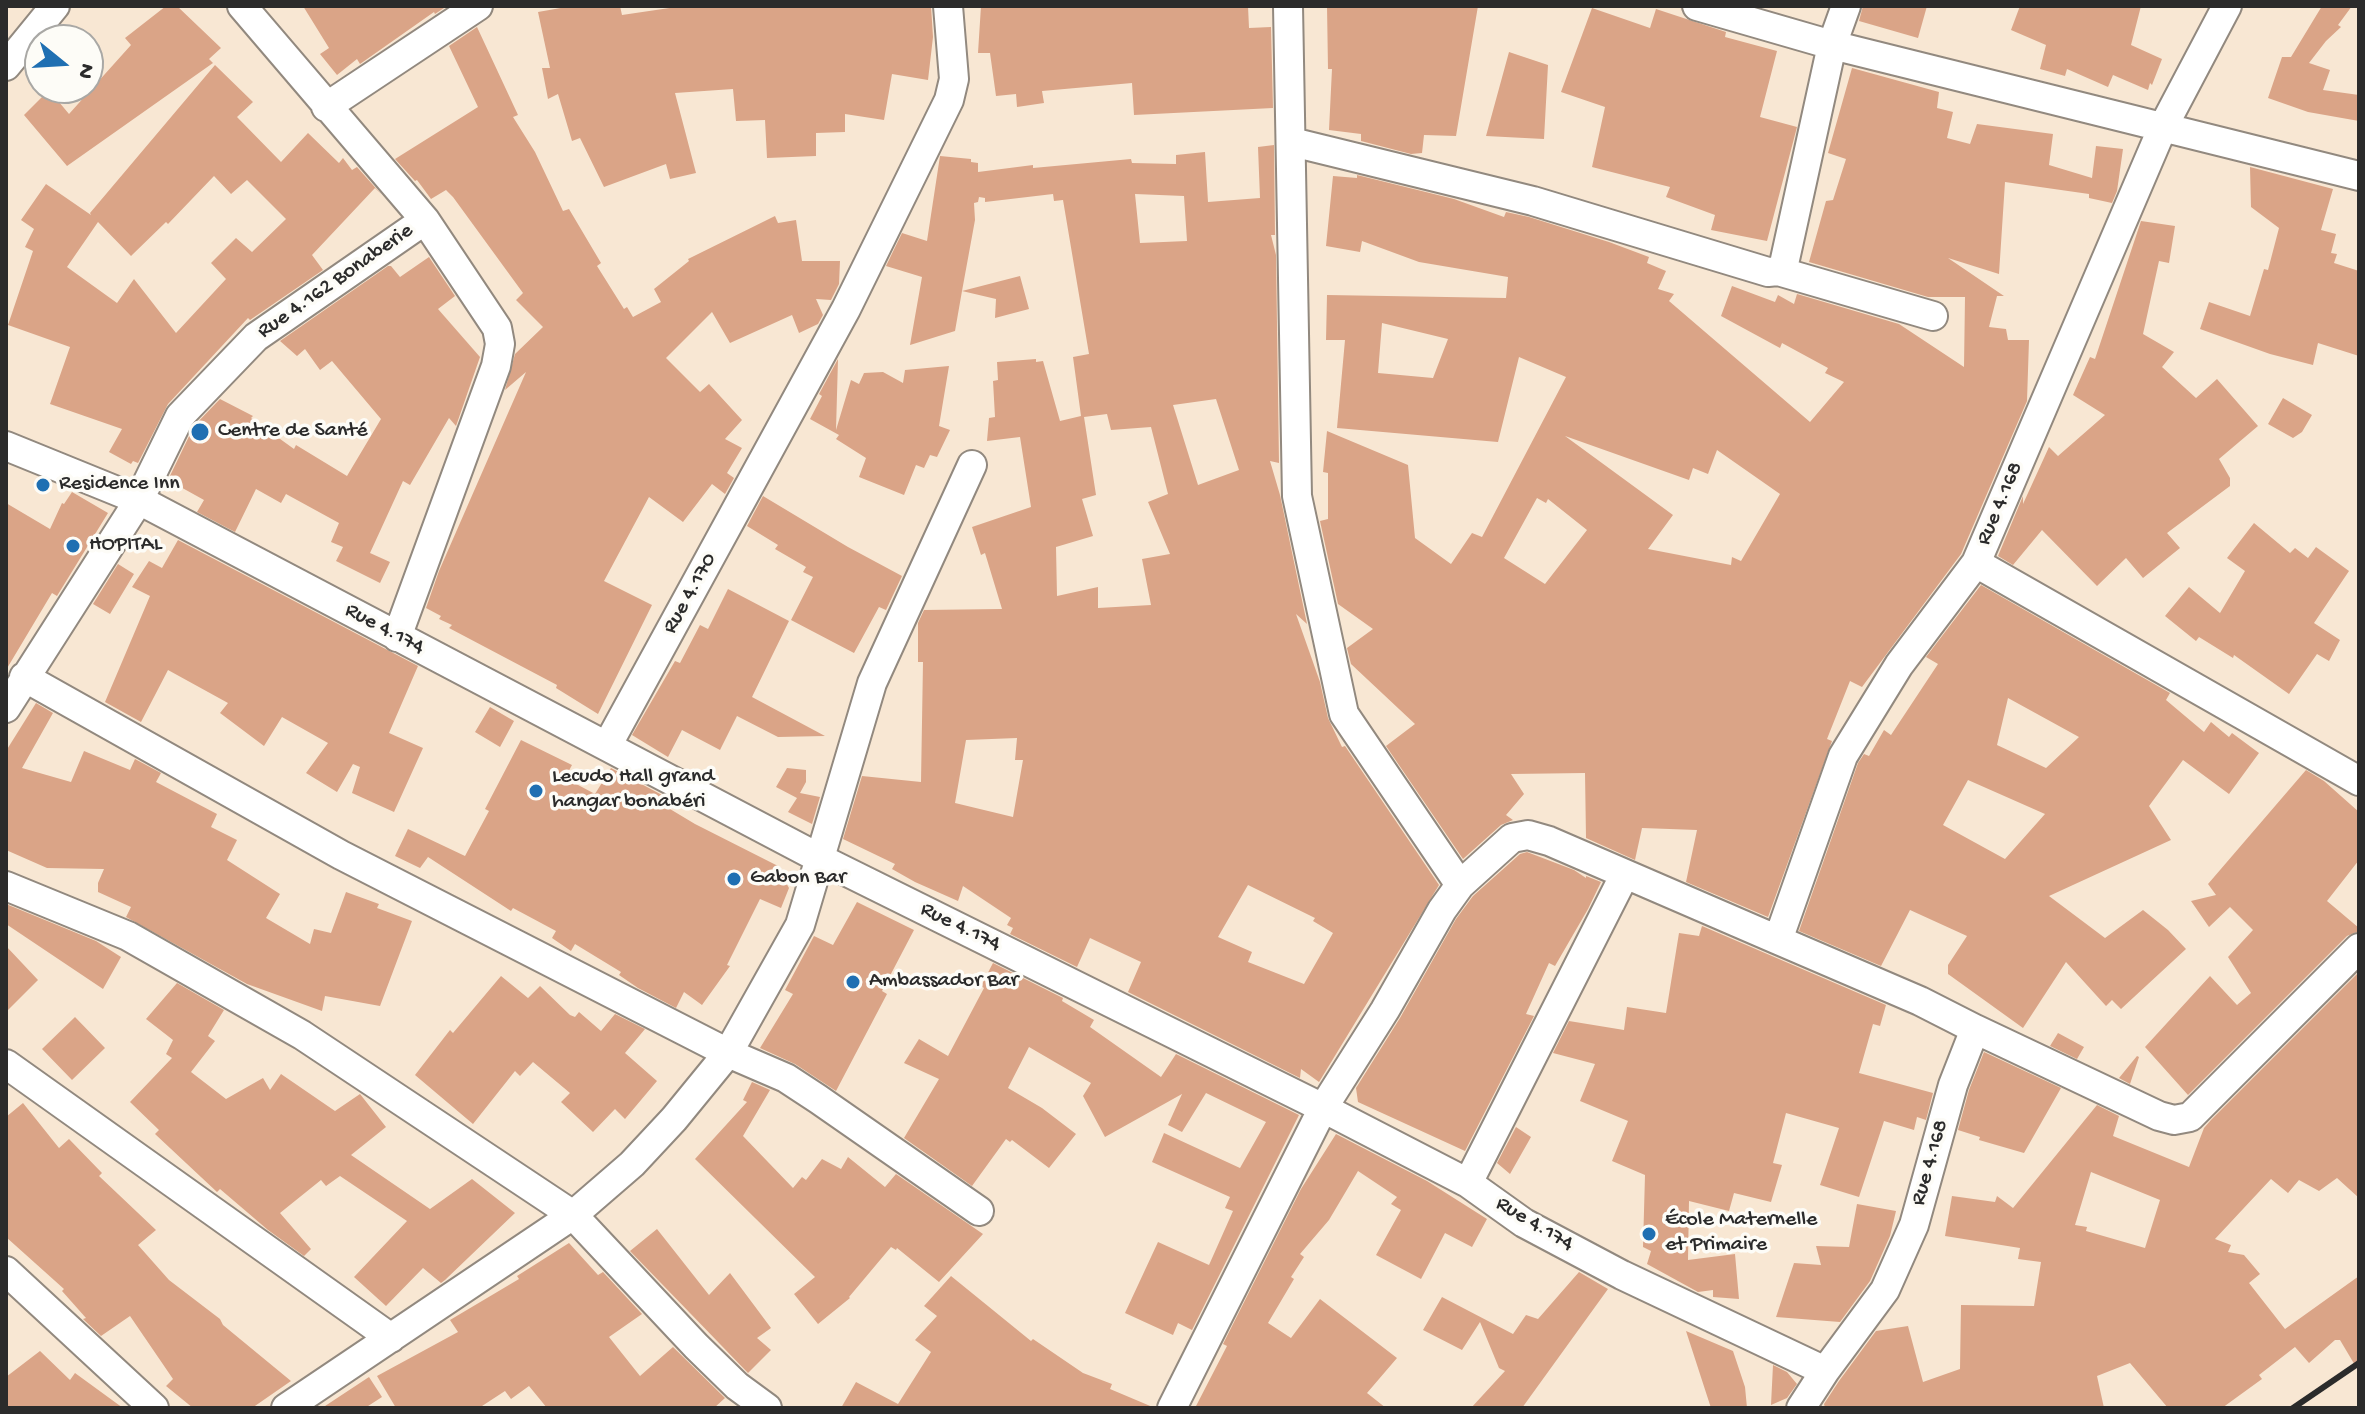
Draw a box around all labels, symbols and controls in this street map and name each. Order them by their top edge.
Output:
north arrow [24,24,104,104]
text: N [70,60,100,82]
street label: Rue 4.162 Bonaberie [253,218,419,346]
place label: Centre de Santé [218,419,368,445]
marker: Centre de Santé [189,421,211,443]
street label: Rue 4.168 [1972,458,2030,550]
place label: Residence Inn [59,472,180,498]
marker: Residence Inn [34,476,52,494]
place label: HOPITAL [89,533,162,559]
marker: HOPITAL [64,537,82,555]
street label: Rue 4.170 [658,549,724,639]
street label: Rue 4.174 [340,598,428,662]
place label: Lecudo Hall grand hangar bonabéri [552,765,714,816]
marker: Lecudo Hall grand hangar bonabéri [527,782,545,800]
place label: Gabon Bar [750,866,846,892]
marker: Gabon Bar [725,870,743,888]
street label: Rue 4.174 [915,897,1005,959]
place label: Ambassador Bar [869,969,1018,995]
marker: Ambassador Bar [844,973,862,991]
street label: Rue 4.168 [1906,1117,1956,1209]
street label: Rue 4.174 [1490,1191,1578,1259]
place label: École Maternelle et Primaire [1665,1208,1817,1260]
marker: École Maternelle et Primaire [1640,1225,1658,1243]

